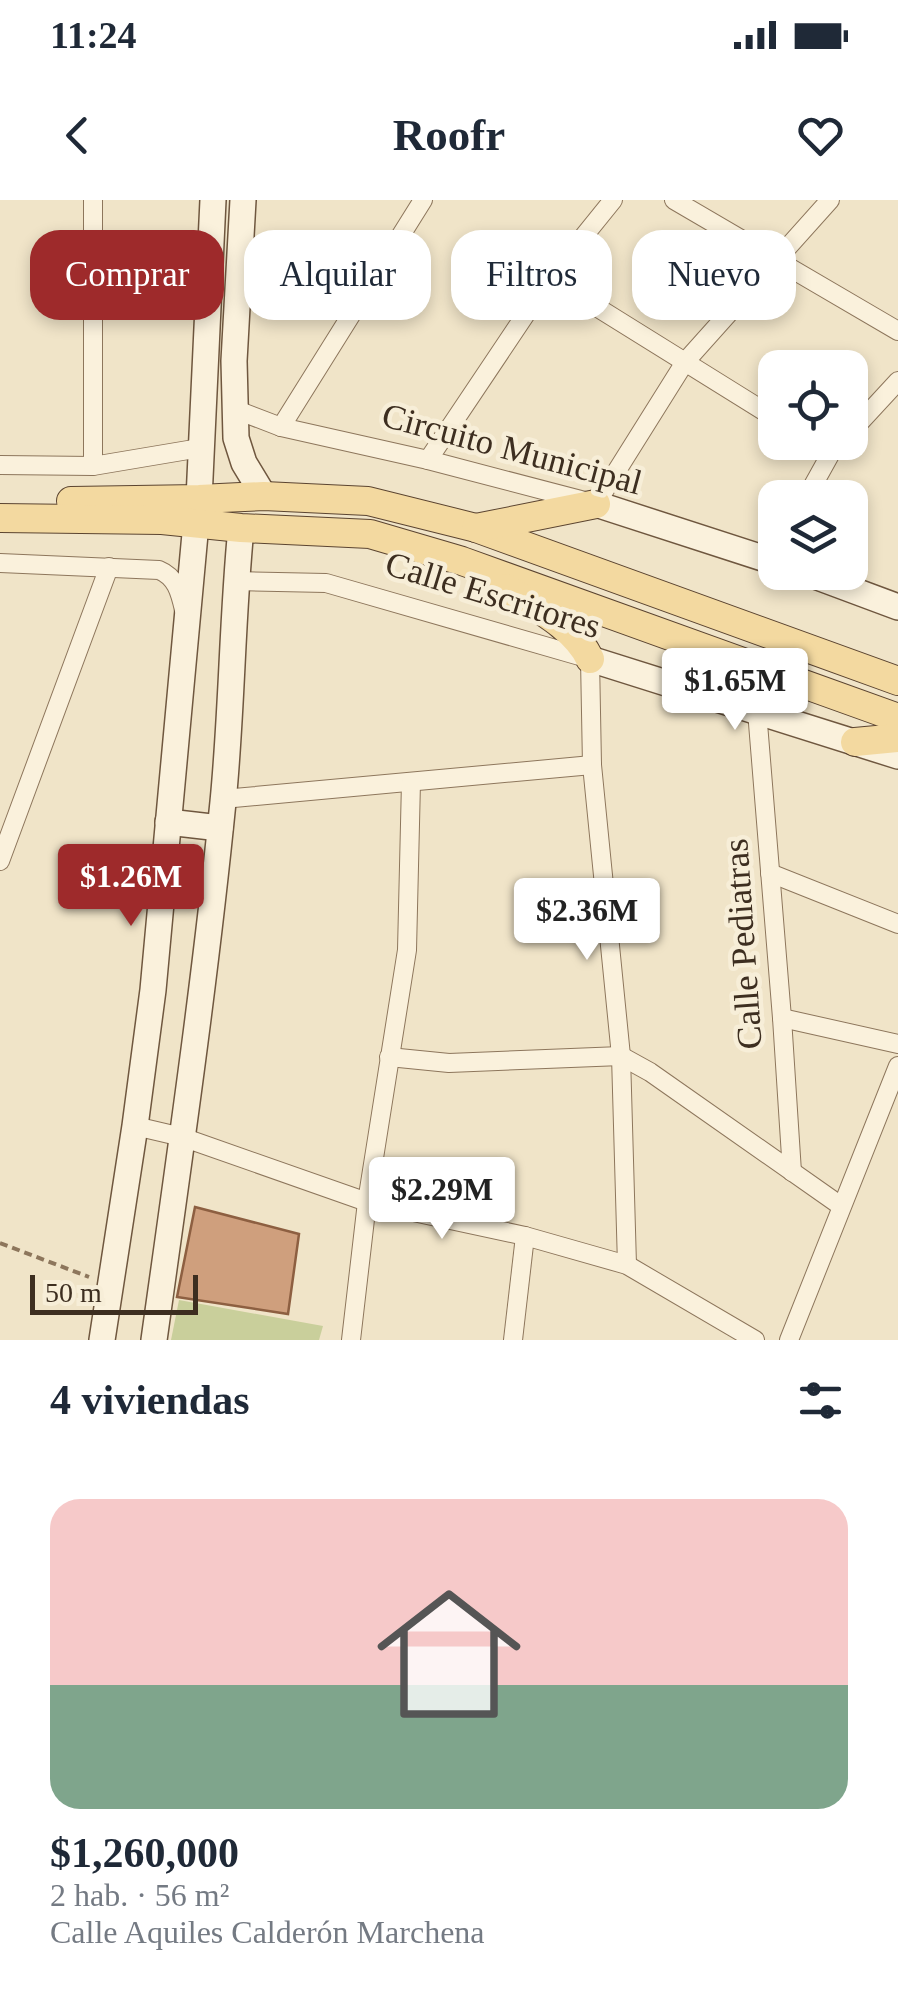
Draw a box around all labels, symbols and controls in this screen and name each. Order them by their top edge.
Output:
text: 11:24 [50,14,137,56]
icon: back [50,108,105,163]
icon: heart [793,108,848,163]
text: Roofr [393,110,505,160]
chip: Comprar [30,230,224,320]
chip: Alquilar [244,230,431,320]
chip: Filtros [451,230,612,320]
chip: Nuevo [632,230,796,320]
map controls [758,350,868,590]
button: locate [758,350,868,460]
street label: Circuito Municipal [378,396,646,502]
button: layers [758,480,868,590]
street label: Calle Escritores [381,544,605,646]
pin: $1.65M [654,648,816,733]
text: $1.65M [684,662,786,698]
street label: Calle Pediatras [716,837,770,1051]
pin: $1.26M [50,844,212,929]
text: $1.26M [80,858,182,894]
pin: $2.36M [506,878,668,963]
text: $2.36M [536,892,638,928]
pin: $2.29M [361,1157,523,1242]
text: $2.29M [391,1171,493,1207]
scale bar [30,1270,198,1314]
text: 50 m [45,1277,102,1308]
icon: filters [793,1373,848,1428]
text: 4 viviendas [50,1377,250,1423]
icon: home [359,1564,539,1744]
text: $1,260,000 [50,1830,239,1876]
text: 2 hab. · 56 m² [50,1877,229,1913]
text: Calle Aquiles Calderón Marchena [50,1914,485,1950]

